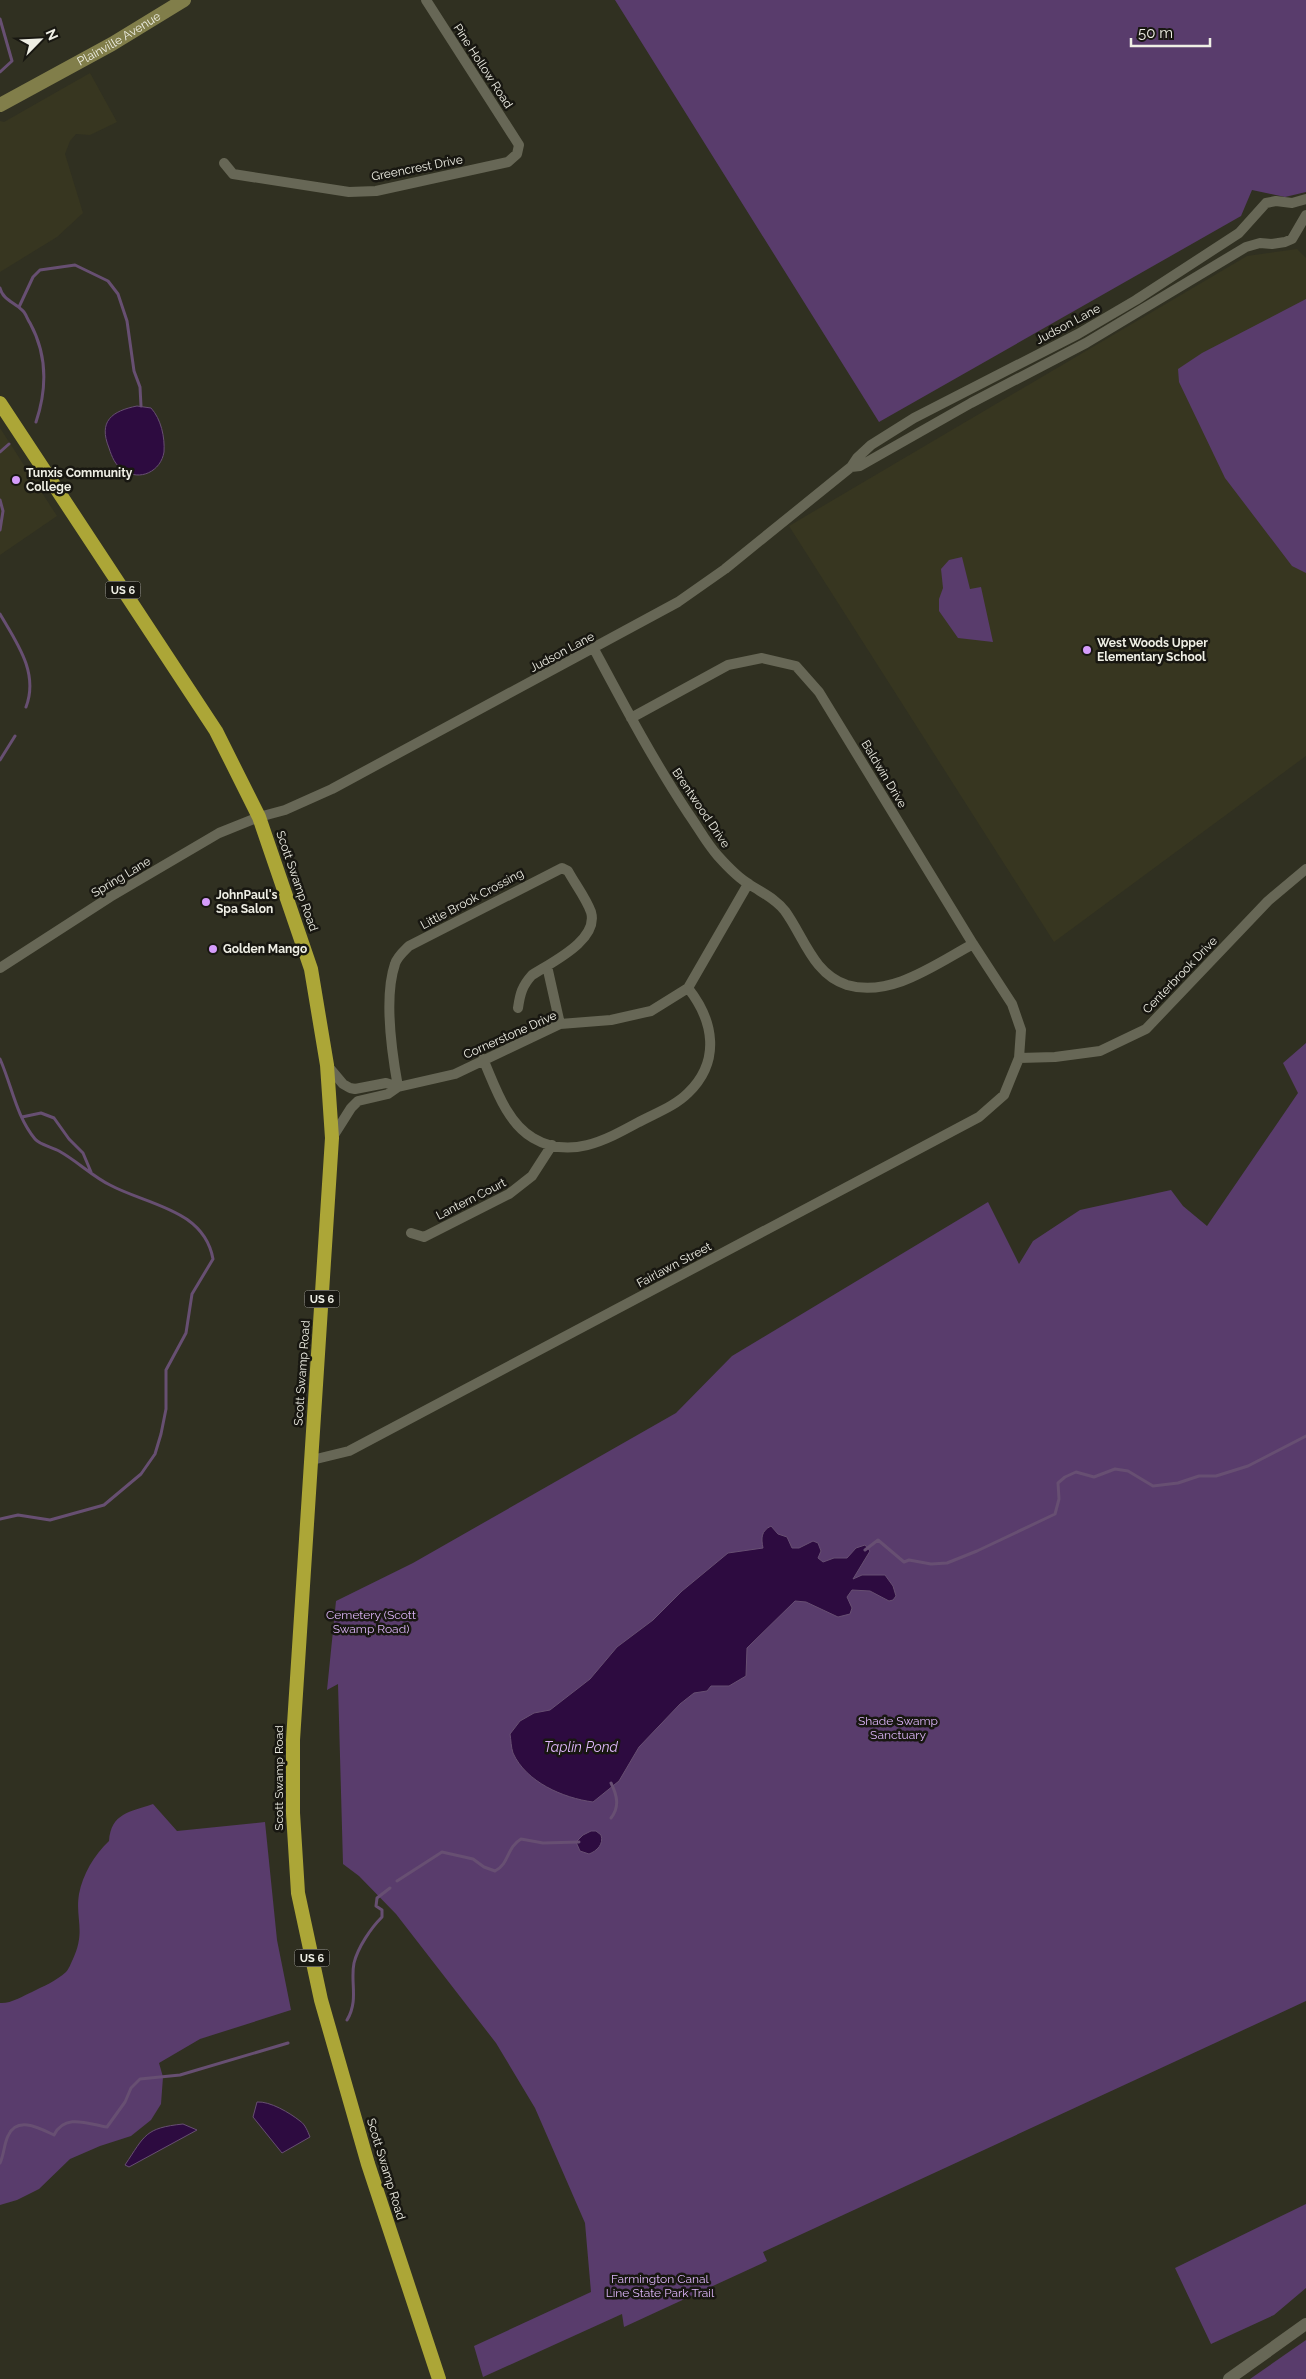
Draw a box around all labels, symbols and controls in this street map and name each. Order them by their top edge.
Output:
street label: Plainville Avenue [75,9,163,69]
north arrow [15,15,65,65]
scale bar [1131,15,1210,47]
street label: Pine Hollow Road [450,21,516,111]
text: 50 m [1138,24,1173,42]
text: N [42,27,61,43]
street label: Greencrest Drive [370,152,464,184]
street label: Judson Lane [1033,301,1103,347]
place label: Tunxis Community College [26,466,133,494]
marker: Tunxis Community College [10,474,22,486]
road number: US 6 [106,582,140,598]
street label: Judson Lane [527,629,597,675]
place label: West Woods Upper Elementary School [1097,636,1208,664]
marker: West Woods Upper Elementary School [1081,644,1093,656]
street label: Baldwin Drive [858,738,910,810]
street label: Brentwood Drive [669,766,733,850]
street label: Scott Swamp Road [273,829,321,933]
street label: Spring Lane [89,854,153,900]
street label: Little Brook Crossing [418,866,526,932]
place label: JohnPaul's Spa Salon [216,888,277,916]
marker: JohnPaul's Spa Salon [200,896,212,908]
street label: Centerbrook Drive [1140,934,1220,1016]
place label: Golden Mango [223,942,307,956]
marker: Golden Mango [207,943,219,955]
street label: Cornerstone Drive [461,1008,559,1062]
street label: Lantern Court [434,1175,508,1223]
street label: Fairlawn Street [634,1239,714,1291]
road number: US 6 [304,1290,340,1308]
street label: Scott Swamp Road [291,1320,313,1426]
park label: Cemetery (Scott Swamp Road) [326,1608,416,1636]
park label: Shade Swamp Sanctuary [858,1714,938,1742]
street label: Scott Swamp Road [272,1725,286,1831]
water label: Taplin Pond [544,1739,619,1755]
road number: US 6 [294,1950,330,1966]
street label: Scott Swamp Road [364,2117,408,2221]
park label: Farmington Canal Line State Park Trail [606,2272,715,2300]

